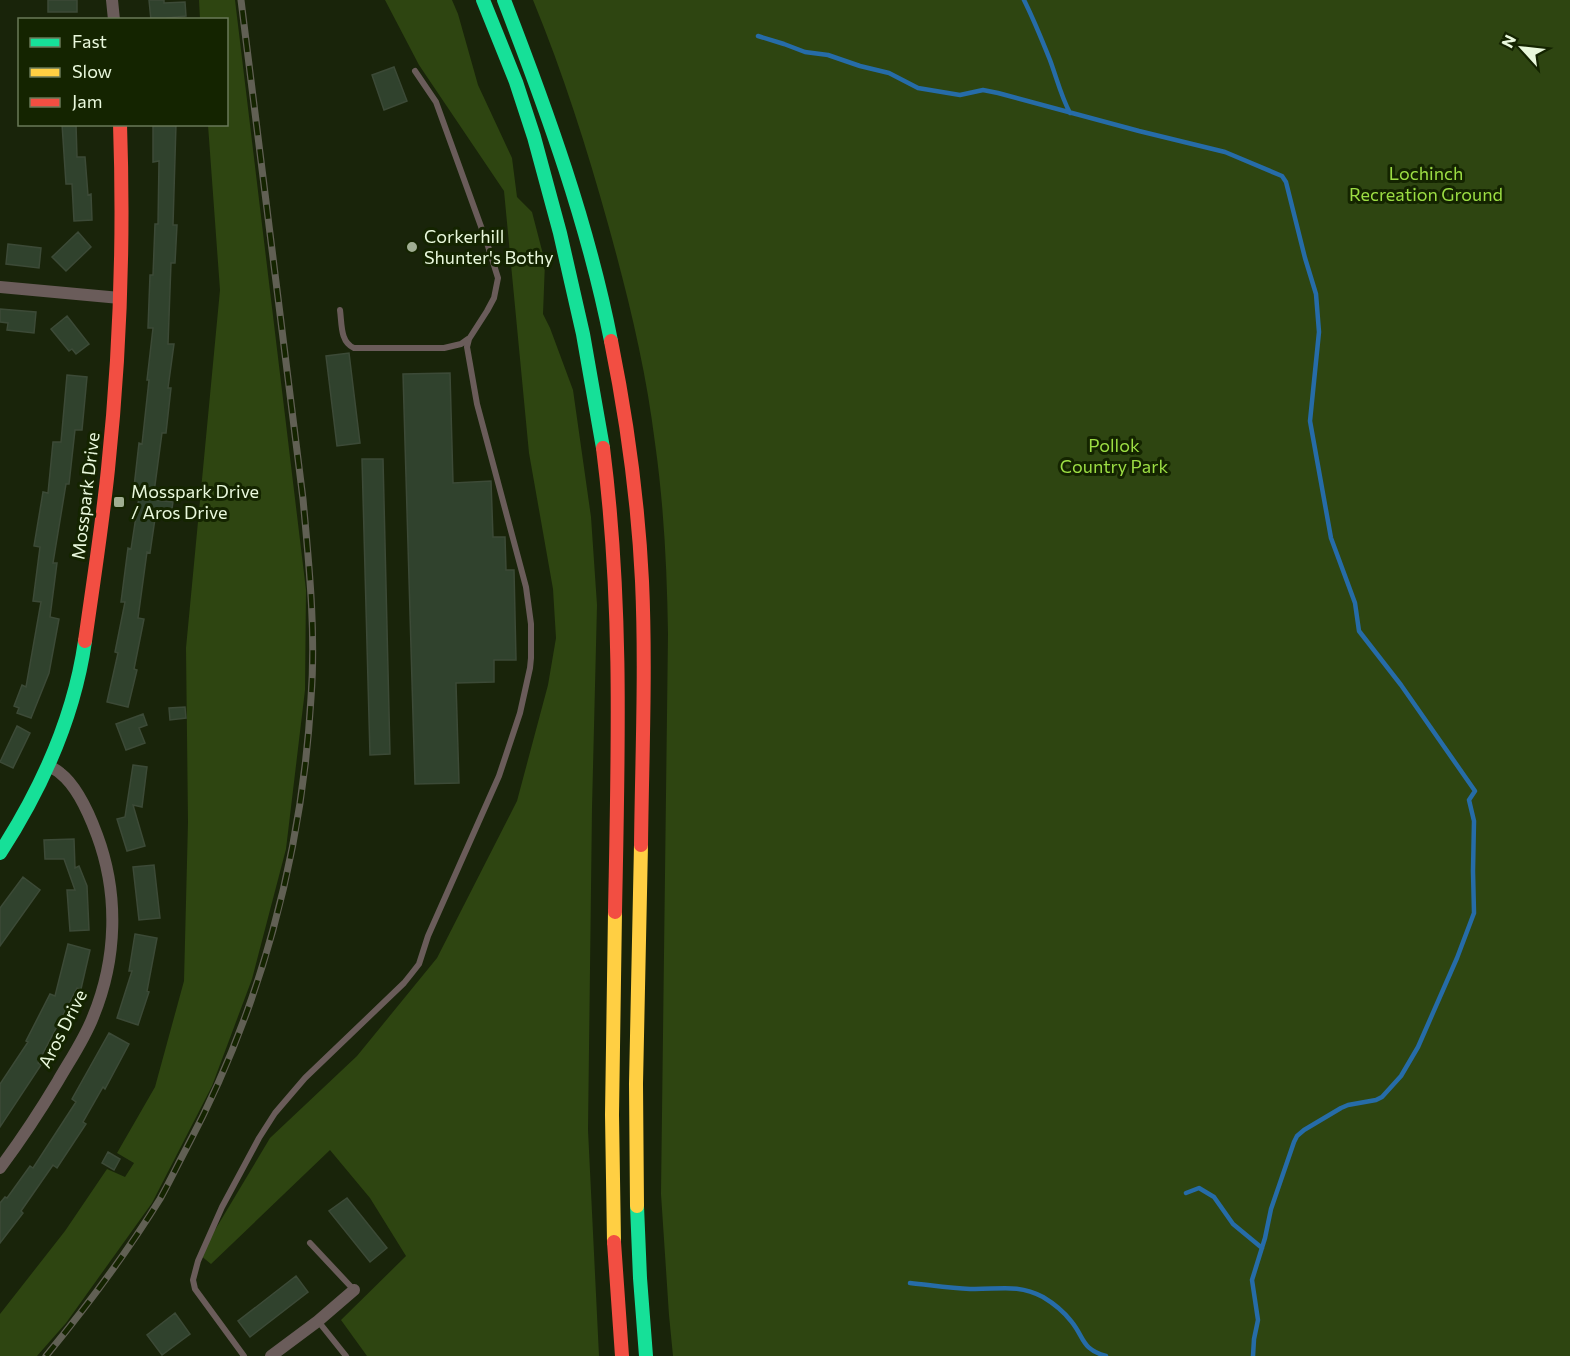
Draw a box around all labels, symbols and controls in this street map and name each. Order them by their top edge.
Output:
legend [18,18,228,126]
north arrow [1492,18,1552,78]
text: Fast [72,30,107,52]
text: N [1497,31,1519,51]
text: Slow [72,60,112,82]
text: Jam [72,90,102,112]
park label: Lochinch Recreation Ground [1349,162,1503,205]
place label: Corkerhill Shunter's Bothy [424,225,554,268]
marker: Corkerhill Shunter's Bothy [405,240,419,254]
street label: Mosspark Drive [66,431,104,561]
park label: Pollok Country Park [1060,434,1168,477]
place label: Mosspark Drive / Aros Drive [131,480,259,523]
marker: Mosspark Drive / Aros Drive [112,495,126,509]
street label: Aros Drive [33,986,91,1071]

